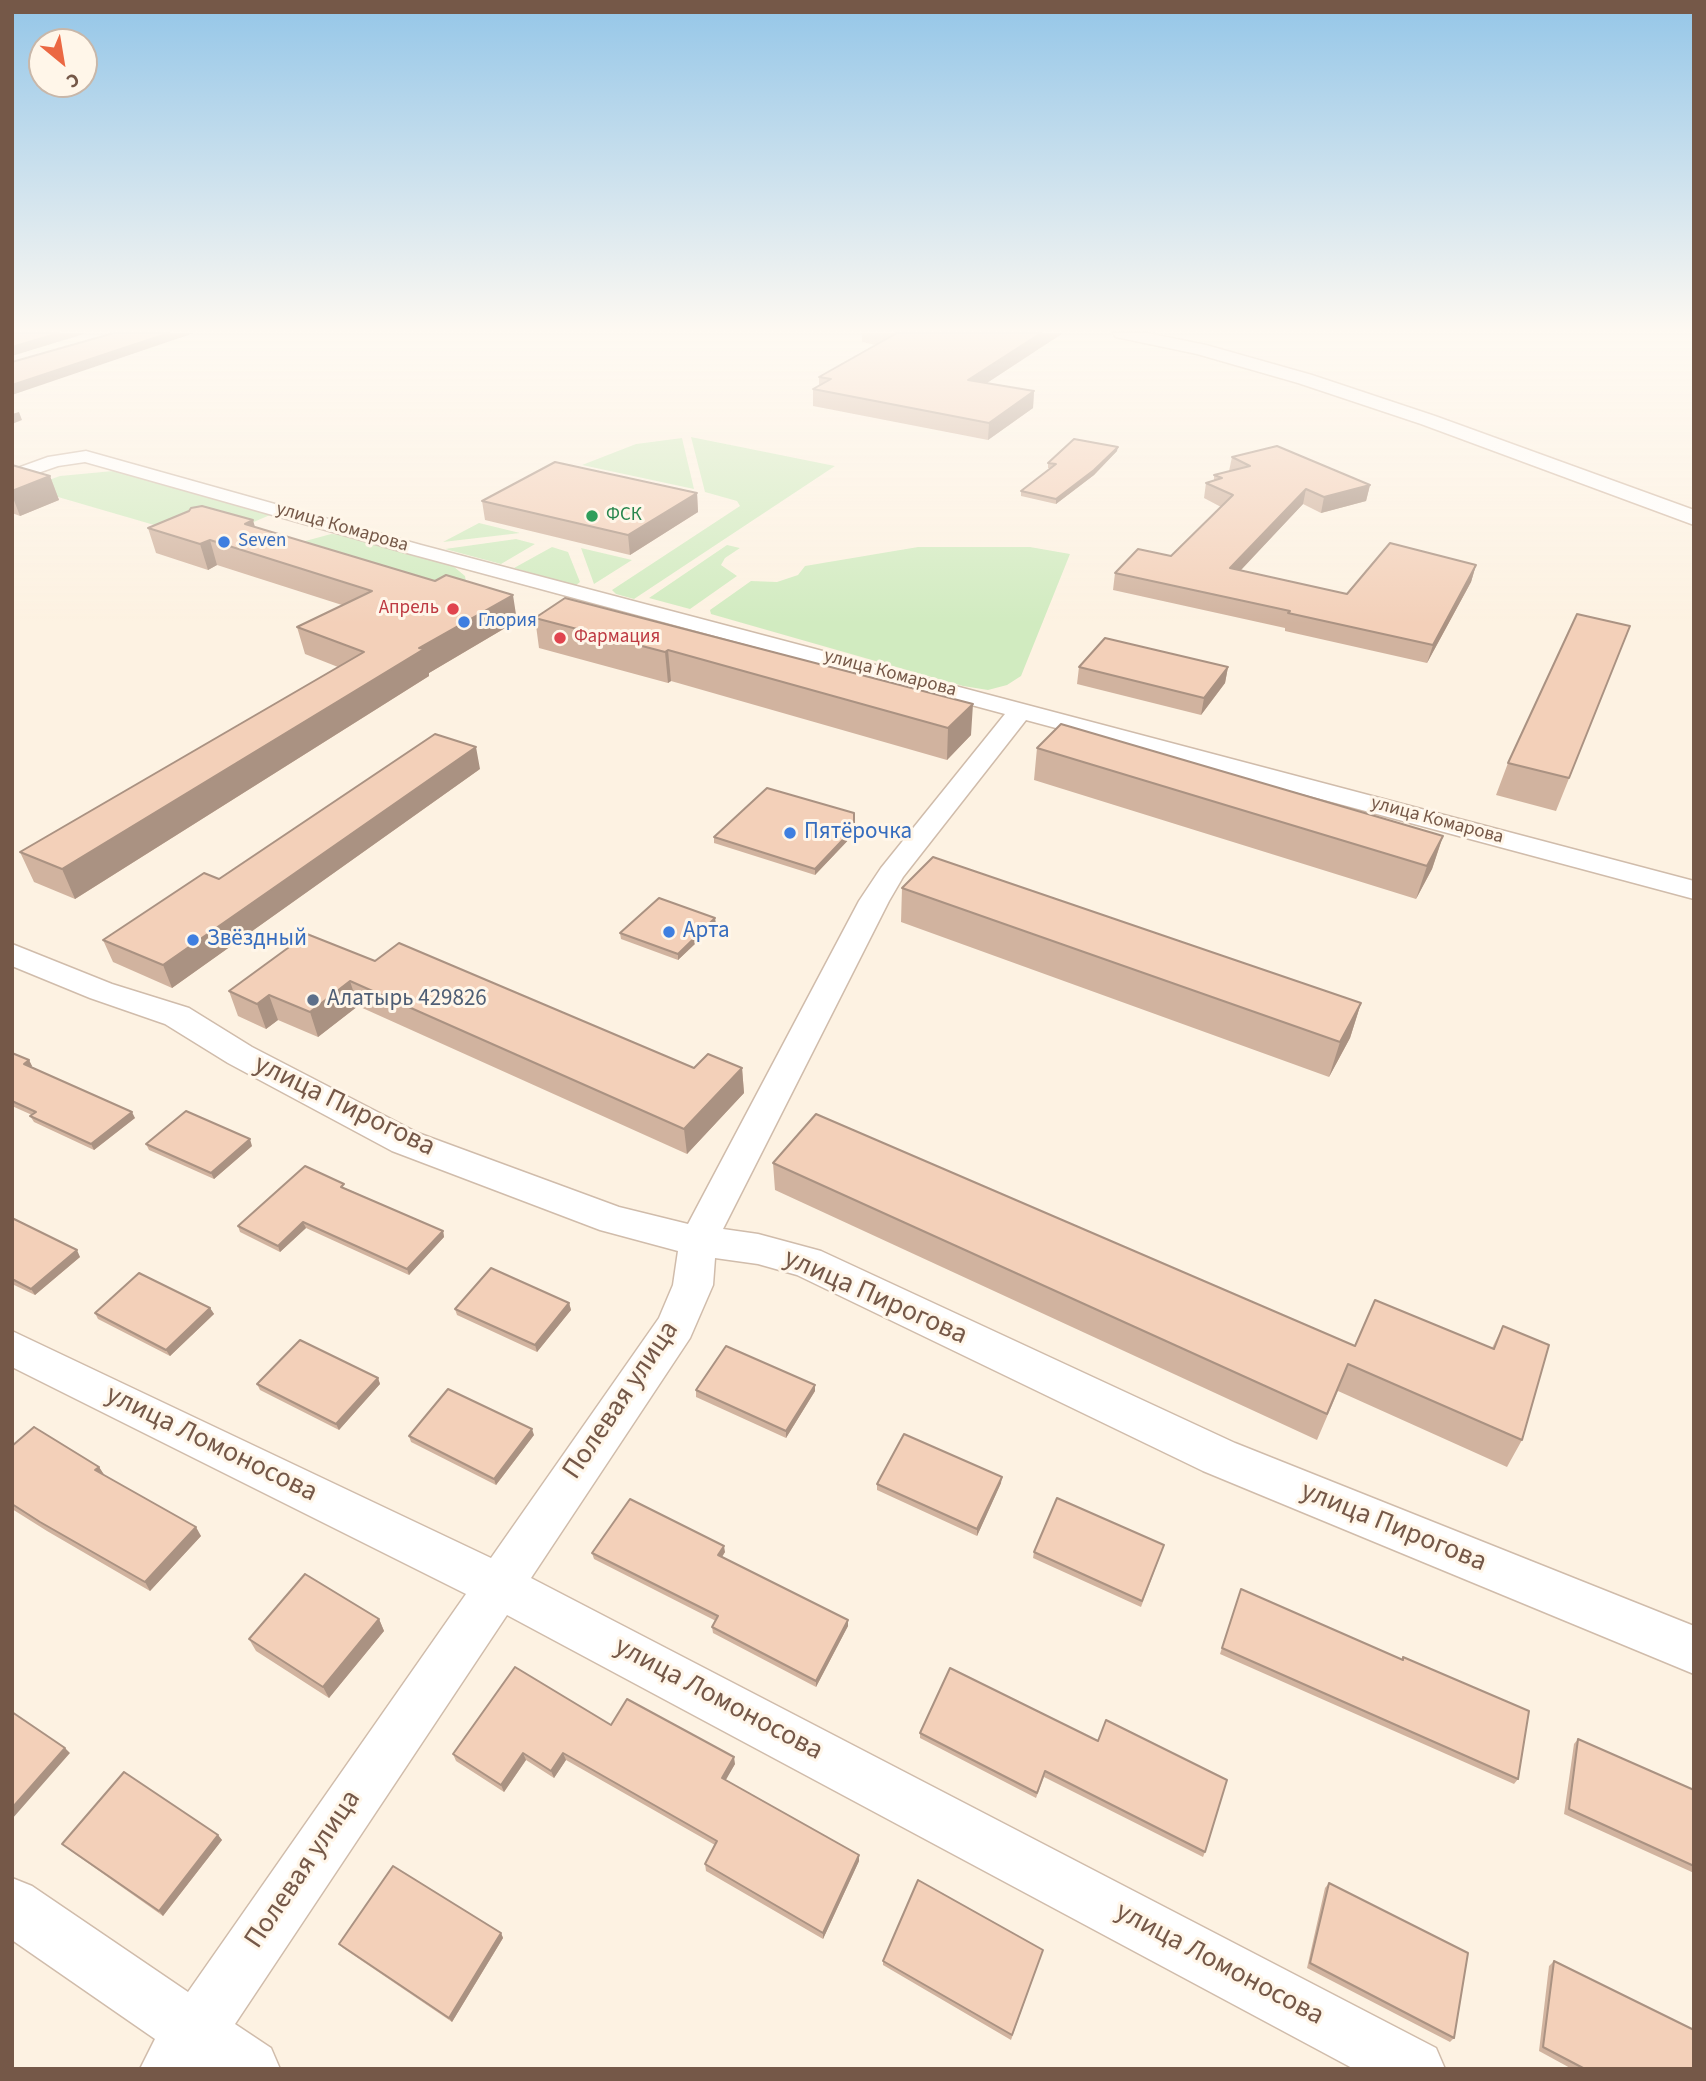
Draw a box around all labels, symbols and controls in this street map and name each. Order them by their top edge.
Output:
north arrow [28,28,98,98]
text: С [61,65,84,94]
street label: улица Комарова [273,498,411,558]
place label: ФСК [606,505,642,527]
marker: ФСК [584,508,600,524]
place label: Seven [238,531,286,553]
marker: Seven [216,534,232,550]
place label: Апрель [379,598,439,620]
marker: Апрель [445,601,461,617]
place label: Глория [478,611,537,633]
marker: Глория [456,614,472,630]
place label: Фармация [574,627,660,649]
marker: Фармация [552,630,568,646]
street label: улица Комарова [821,645,959,703]
street label: улица Комарова [1368,792,1506,850]
place label: Пятёрочка [804,819,912,847]
marker: Пятёрочка [782,825,798,841]
place label: Арта [683,918,730,946]
marker: Арта [661,924,677,940]
place label: Звёздный [207,926,307,954]
marker: Звёздный [185,932,201,948]
place label: Алатырь 429826 [327,986,487,1014]
marker: Алатырь 429826 [305,992,321,1008]
street label: улица Пирогова [248,1049,440,1165]
street label: улица Пирогова [778,1243,972,1353]
street label: Полевая улица [557,1315,687,1487]
street label: улица Ломоносова [100,1379,322,1511]
street label: улица Пирогова [1295,1475,1491,1581]
street label: улица Ломоносова [608,1631,828,1769]
street label: Полевая улица [239,1784,369,1956]
street label: улица Ломоносова [1109,1896,1329,2034]

